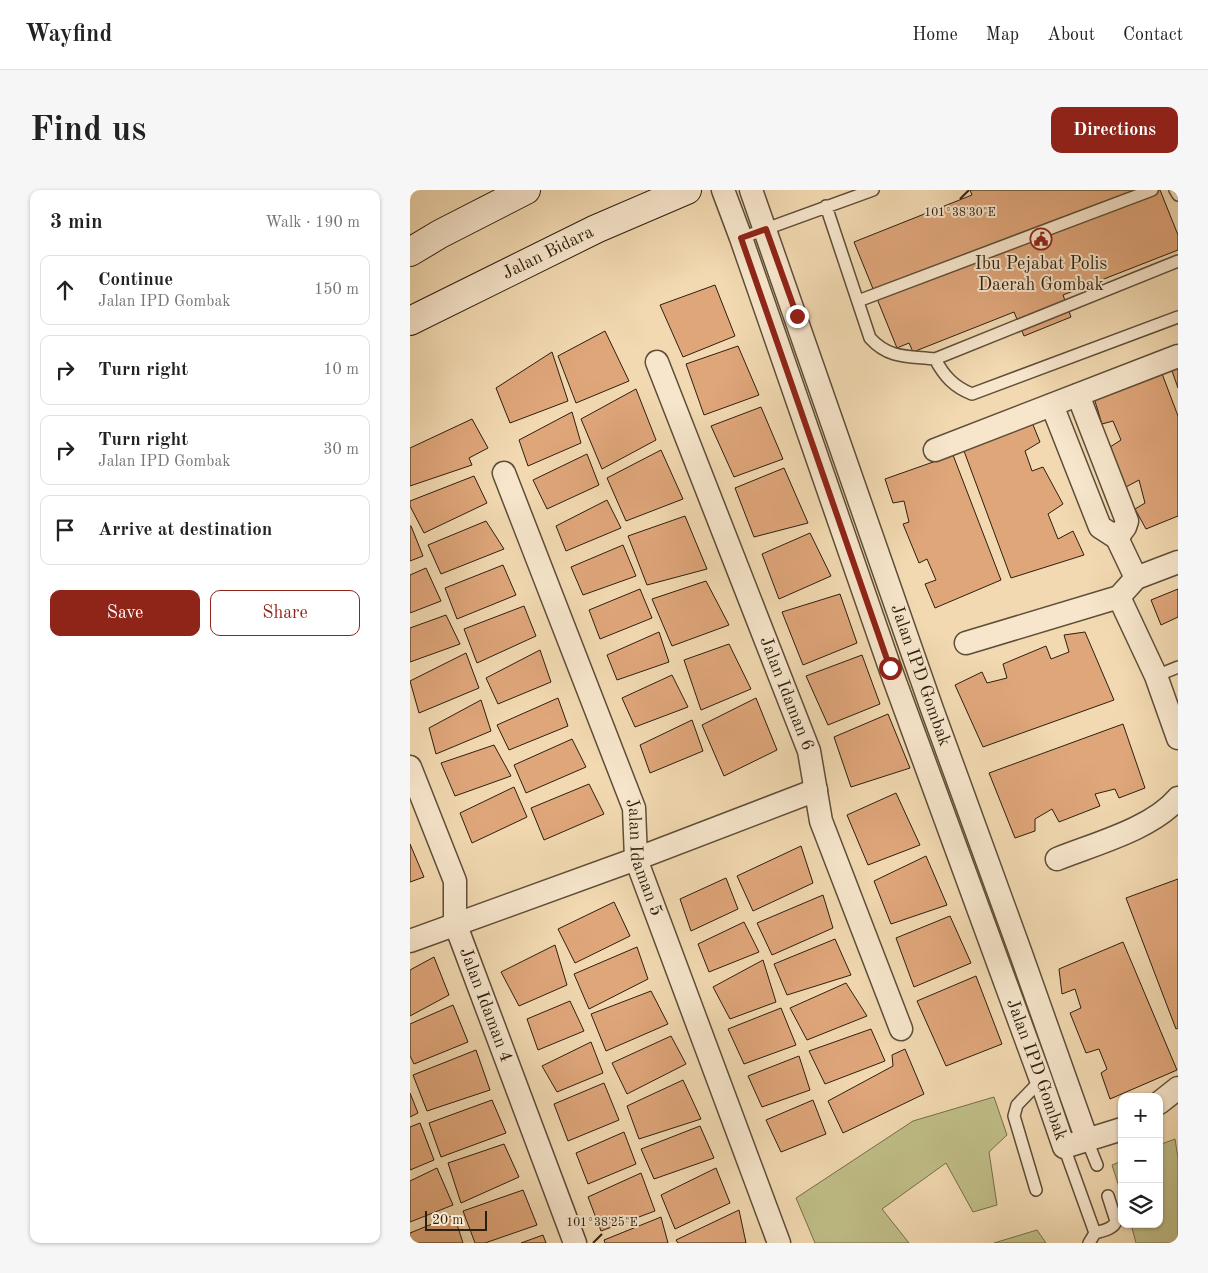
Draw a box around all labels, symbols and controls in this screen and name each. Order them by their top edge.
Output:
text: Wayfind [25,23,112,47]
text: Home [912,26,958,44]
text: Map [986,26,1019,44]
text: About [1047,26,1095,44]
text: Contact [1123,26,1183,44]
button: Directions [1051,107,1178,153]
text: Find us [30,113,146,148]
text: 101°38'30"E [924,207,996,219]
text: 3 min [50,212,103,233]
text: Walk · 190 m [265,215,360,231]
street label: Jalan Bidara [500,223,597,283]
public building icon: Ibu Pejabat Polis Daerah Gombak [1029,227,1053,251]
place label: Ibu Pejabat Polis Daerah Gombak [975,255,1107,294]
text: Continue [98,271,173,290]
icon: ahead [51,276,79,304]
text: 150 m [314,282,359,298]
text: Jalan IPD Gombak [98,294,231,310]
route end [786,305,809,328]
icon: right [51,356,79,384]
text: Turn right [98,361,188,380]
text: 10 m [323,362,359,378]
text: Turn right [98,431,188,450]
icon: right [51,436,79,464]
text: 30 m [323,442,359,458]
text: Jalan IPD Gombak [98,454,231,470]
icon: arrive [51,516,79,544]
text: Arrive at destination [98,521,272,540]
button: Save [50,590,200,636]
button: Share [210,590,360,636]
street label: Jalan IPD Gombak [887,602,954,749]
street label: Jalan Idaman 6 [756,634,817,753]
route start [879,657,902,680]
street label: Jalan Idaman 5 [622,796,665,919]
street label: Jalan Idaman 4 [456,945,515,1065]
street label: Jalan IPD Gombak [1003,996,1070,1143]
map controls [1118,1093,1163,1228]
button: + [1118,1093,1163,1138]
button: − [1118,1138,1163,1183]
button: layers [1118,1183,1163,1228]
scale bar [425,1208,488,1231]
text: 20 m [432,1213,463,1227]
text: 101°38'25"E [566,1216,638,1229]

